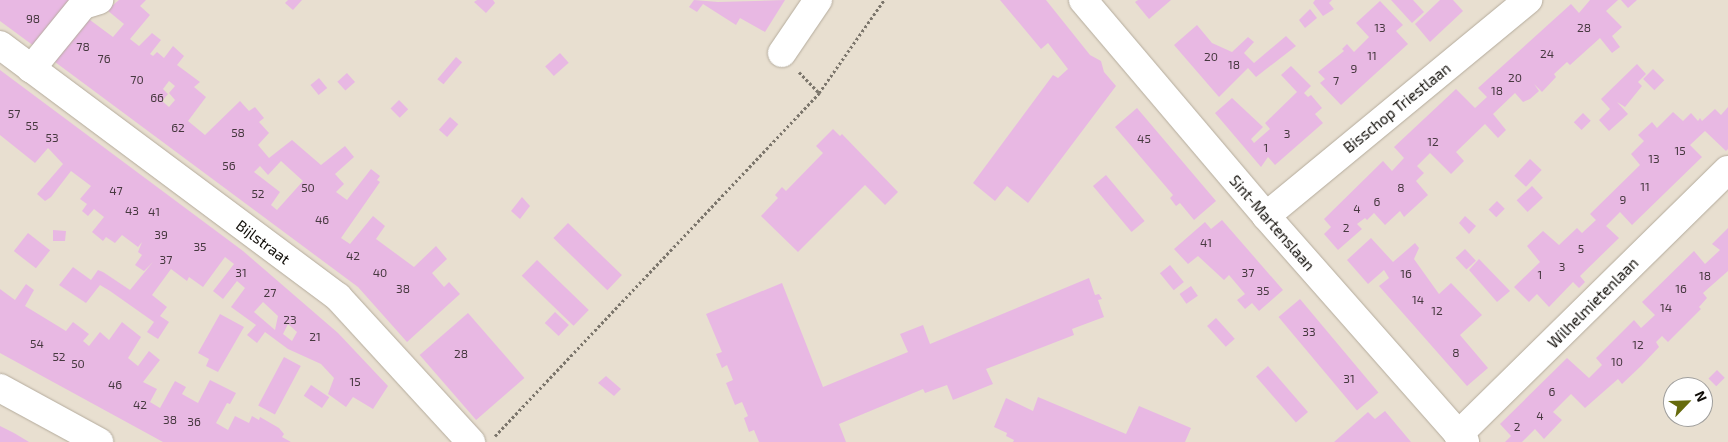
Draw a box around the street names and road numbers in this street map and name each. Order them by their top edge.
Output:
street label: Bisschop Triestlaan [1340,59,1454,157]
street label: Sint-Martenslaan [1226,172,1318,274]
street label: Bijlstraat [233,216,293,268]
street label: Wilhelmietenlaan [1544,254,1642,352]

